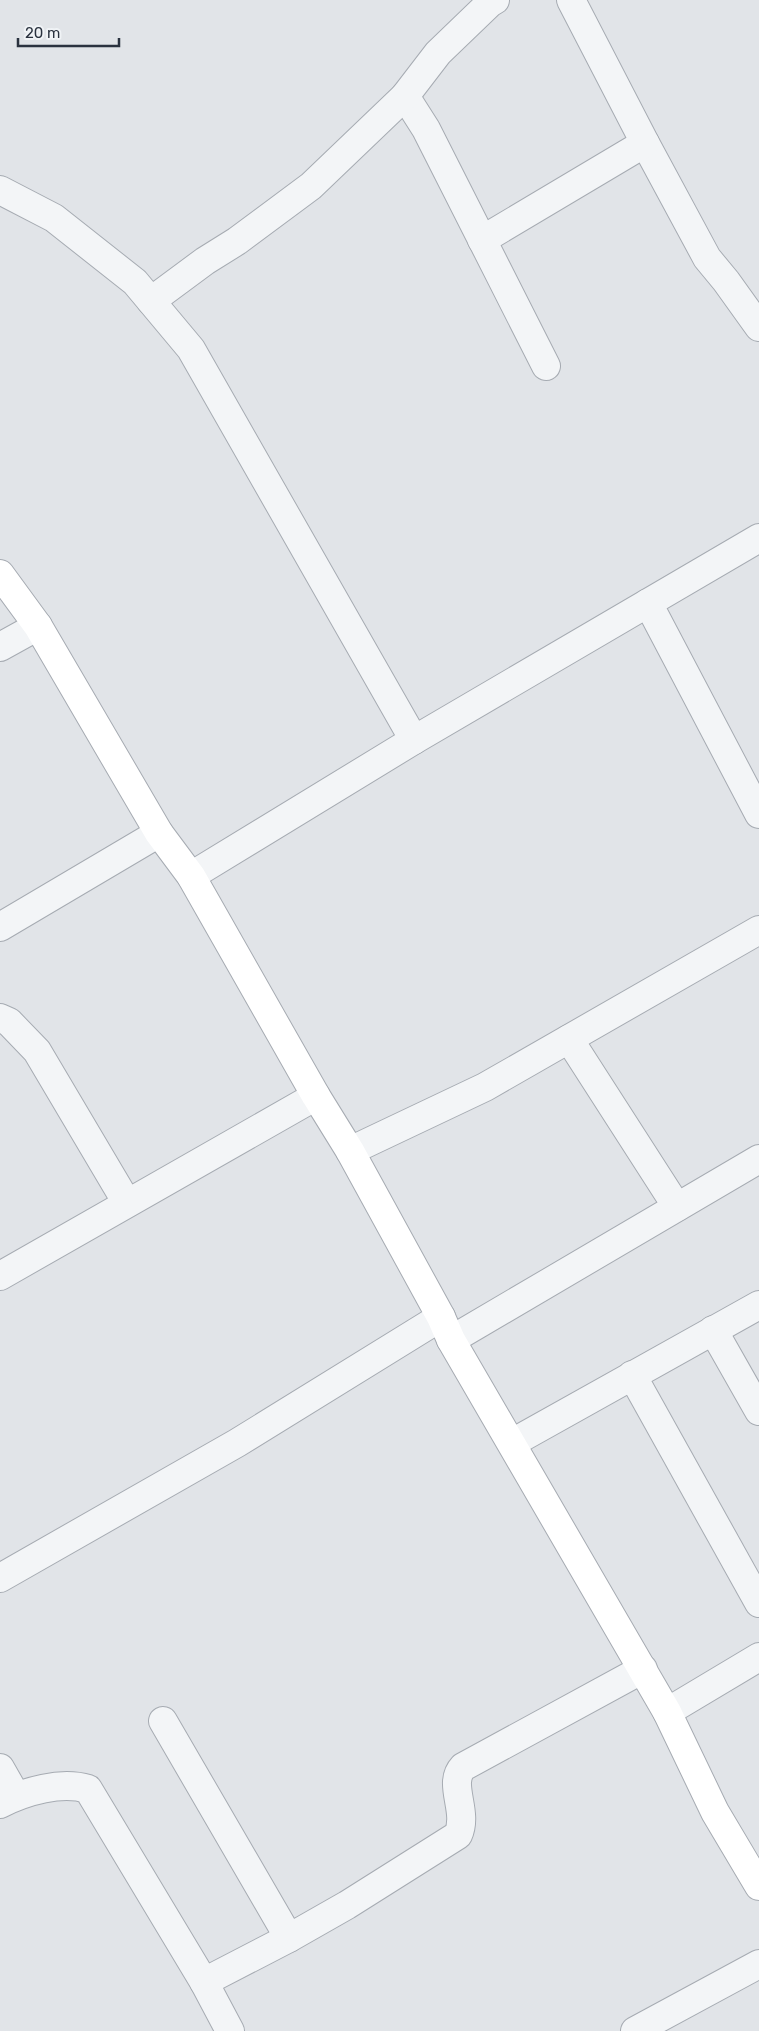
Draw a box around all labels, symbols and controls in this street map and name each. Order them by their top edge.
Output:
scale bar [18,15,119,47]
text: 20 m [25,24,60,42]

